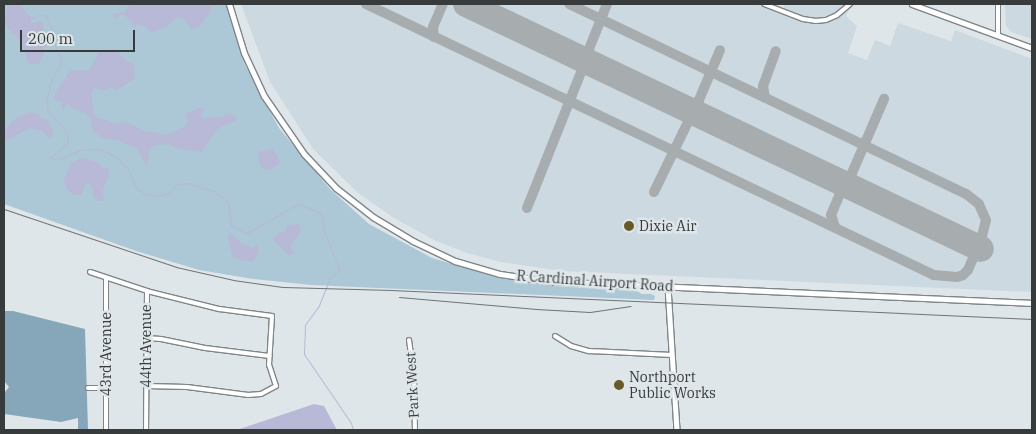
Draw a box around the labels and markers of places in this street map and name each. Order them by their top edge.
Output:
place label: Dixie Air [639,218,697,234]
marker: Dixie Air [623,220,635,232]
place label: Northport Public Works [629,369,716,402]
marker: Northport Public Works [613,379,625,391]

